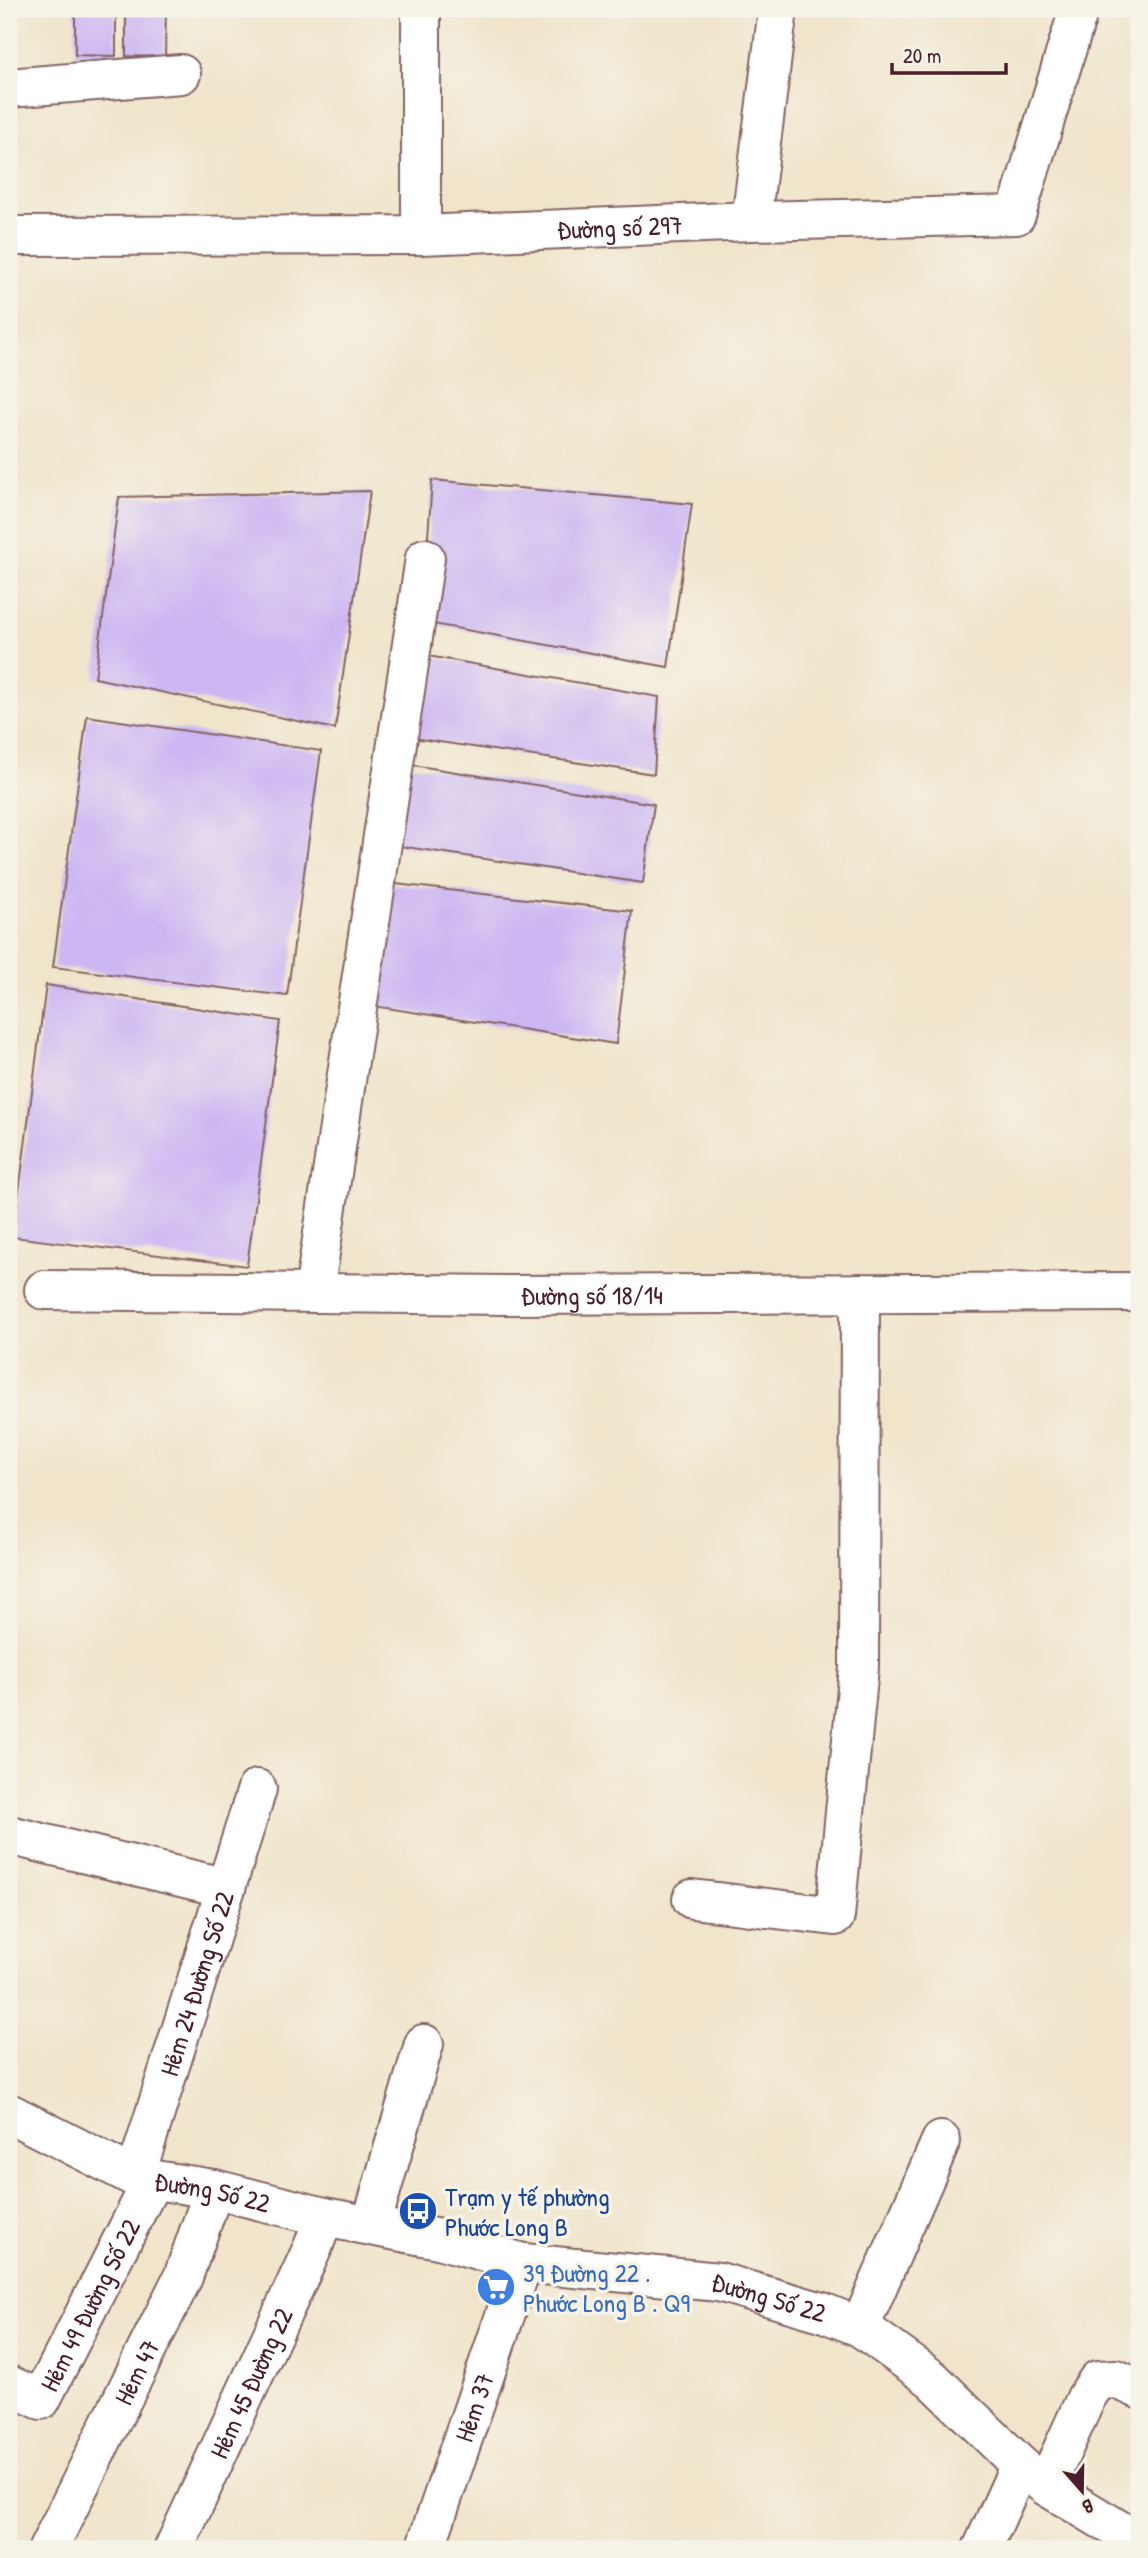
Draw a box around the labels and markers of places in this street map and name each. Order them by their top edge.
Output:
place label: Trạm y tế phường Phước Long B [445,2179,610,2244]
bus stop icon: Trạm y tế phường Phước Long B [397,2190,439,2232]
place label: 39 Đường 22 . Phước Long B . Q9 [523,2255,690,2320]
supermarket icon: 39 Đường 22 . Phước Long B . Q9 [475,2266,517,2308]

